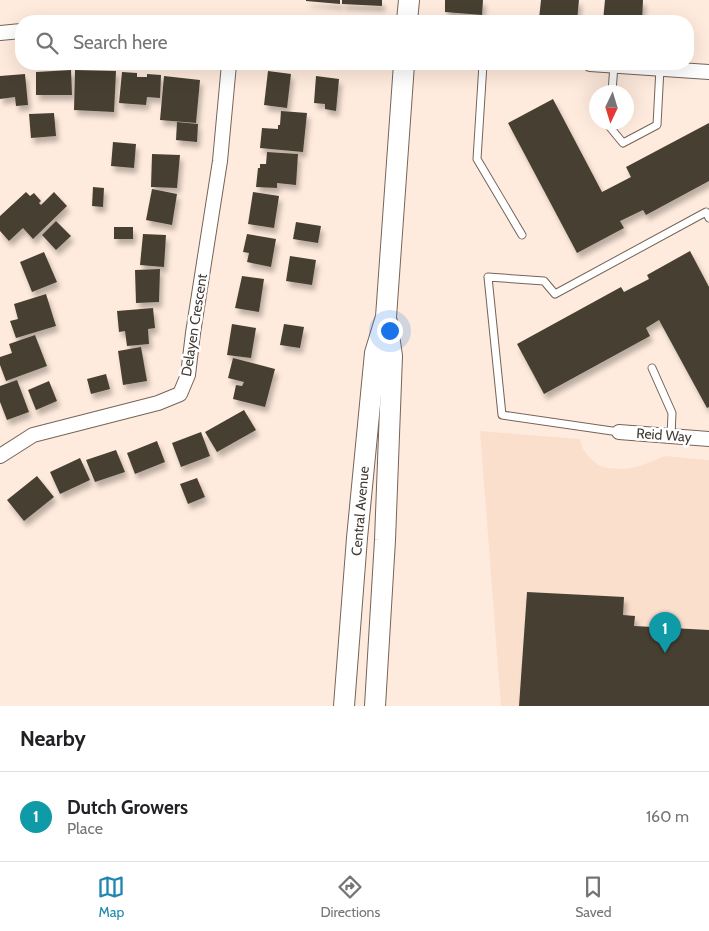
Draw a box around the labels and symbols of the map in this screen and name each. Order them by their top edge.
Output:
north arrow [589,85,634,130]
street label: Delayen Crescent [177,272,211,378]
your location [377,318,403,344]
street label: Reid Way [636,424,692,446]
street label: Central Avenue [347,465,373,557]
pin: 1 [649,612,681,653]

